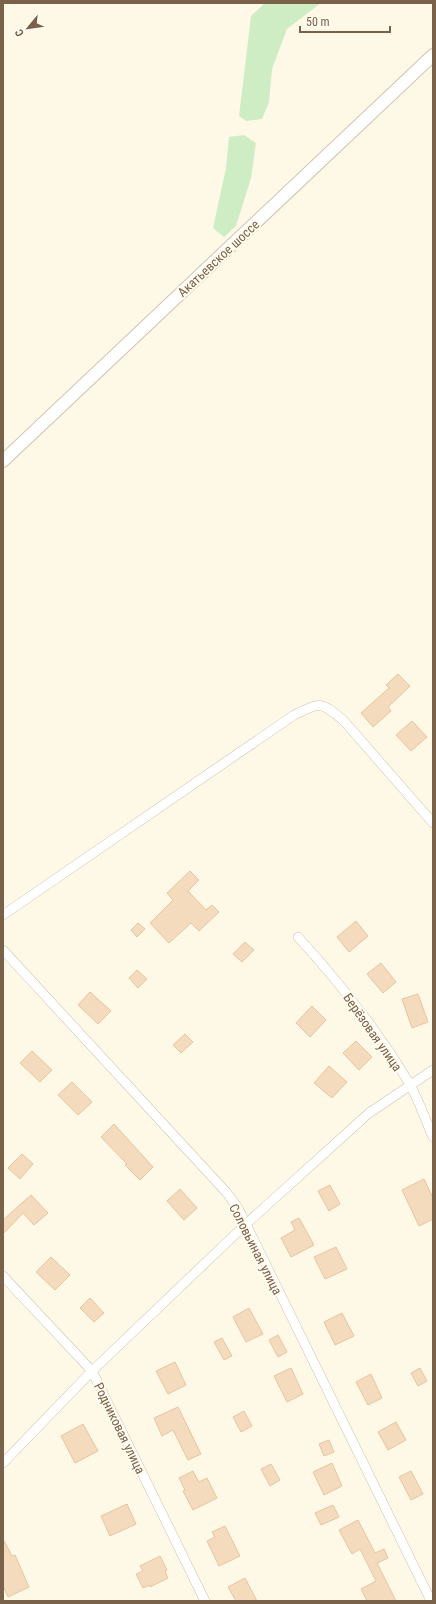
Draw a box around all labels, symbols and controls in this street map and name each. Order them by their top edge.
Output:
north arrow [8,8,48,48]
scale bar [300,8,390,34]
text: 50 m [306,15,330,29]
text: С [12,27,27,39]
street label: Акатьевское шоссе [175,217,262,300]
street label: Берёзовая улица [340,990,405,1074]
street label: Соловьиная улица [226,1201,285,1297]
street label: Родниковая улица [91,1380,148,1476]

